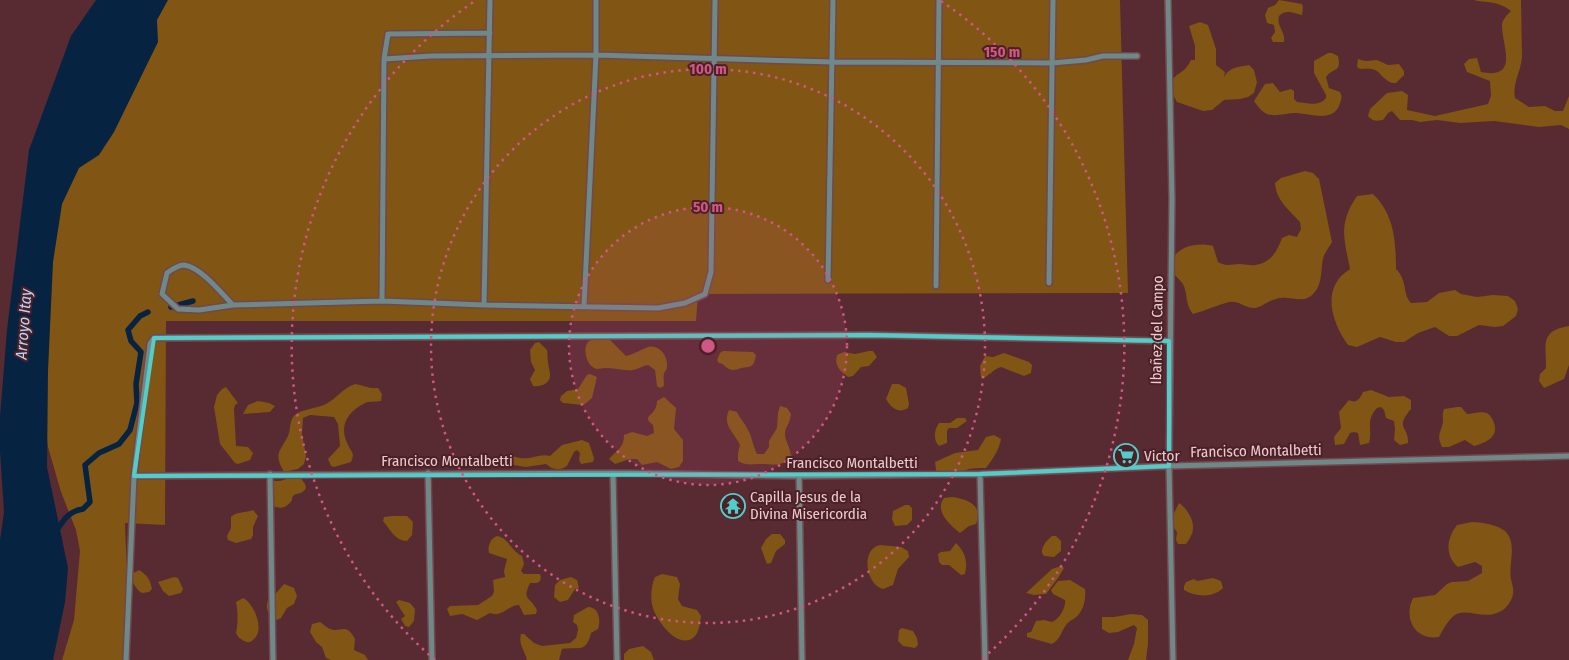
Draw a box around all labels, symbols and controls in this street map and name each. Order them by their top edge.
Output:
text: 150 m [984,43,1020,61]
text: 100 m [689,60,727,78]
text: 50 m [693,198,723,216]
street label: Ibañez del Campo [1147,275,1167,385]
water label: Arroyo Itay [11,287,36,361]
centre of rings [699,337,717,355]
street label: Francisco Montalbetti [1190,441,1322,461]
supermarket icon: Victor [1113,443,1139,469]
place label: Victor [1144,447,1180,465]
street label: Francisco Montalbetti [381,452,513,470]
street label: Francisco Montalbetti [786,454,918,472]
place label: Capilla Jesus de la Divina Misericordia [750,488,867,523]
temple icon: Capilla Jesus de la Divina Misericordia [720,493,746,519]

